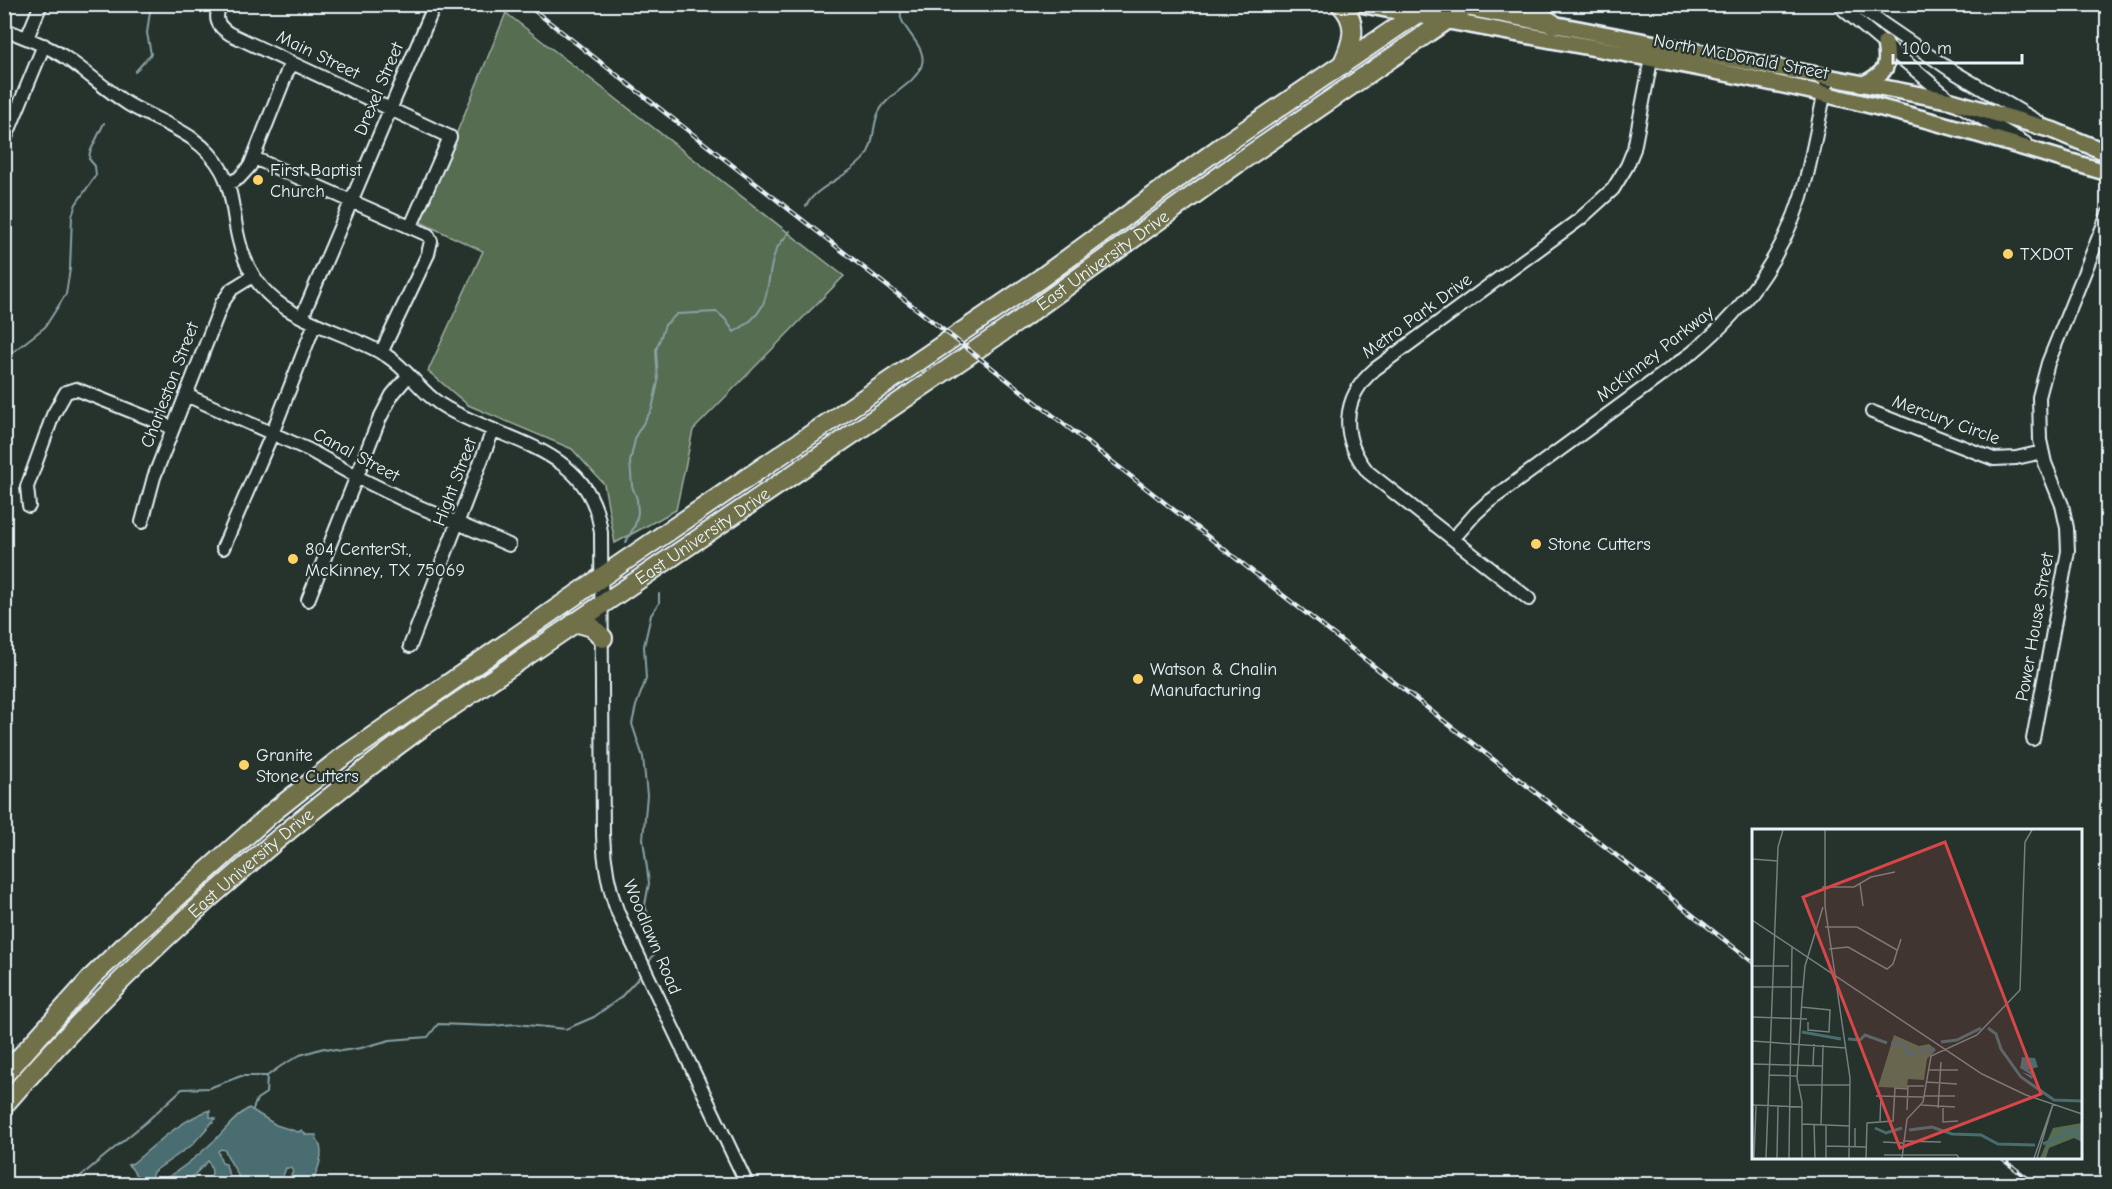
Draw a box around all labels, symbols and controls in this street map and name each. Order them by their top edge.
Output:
street label: Main Street [273,26,364,84]
scale bar [1893,27,2022,65]
street label: North McDonald Street [1652,30,1831,84]
street label: Drexel Street [350,38,408,139]
text: 100 m [1902,38,1952,59]
place label: First Baptist Church [270,160,363,202]
marker: First Baptist Church [251,173,265,187]
street label: East University Drive [1032,206,1173,315]
place label: TXDOT [2020,244,2074,265]
marker: TXDOT [2001,247,2015,261]
street label: Metro Park Drive [1358,269,1476,363]
street label: McKinney Parkway [1592,301,1719,406]
street label: Charleston Street [136,318,204,451]
street label: Mercury Circle [1889,391,2003,449]
street label: Canal Street [309,424,403,487]
street label: Hight Street [429,434,482,529]
street label: East University Drive [631,483,774,589]
place label: Stone Cutters [1548,534,1651,555]
marker: Stone Cutters [1529,537,1543,551]
place label: 804 CenterSt., McKinney, TX 75069 [305,539,465,581]
street label: Power House Street [2012,550,2059,703]
marker: 804 CenterSt., McKinney, TX 75069 [286,552,300,566]
place label: Watson & Chalin Manufacturing [1150,659,1277,701]
marker: Watson & Chalin Manufacturing [1131,672,1145,686]
place label: Granite Stone Cutters [256,745,359,787]
marker: Granite Stone Cutters [237,758,251,772]
street label: East University Drive [184,804,318,922]
inset map [1752,829,2082,1159]
street label: Woodlawn Road [618,877,686,997]

